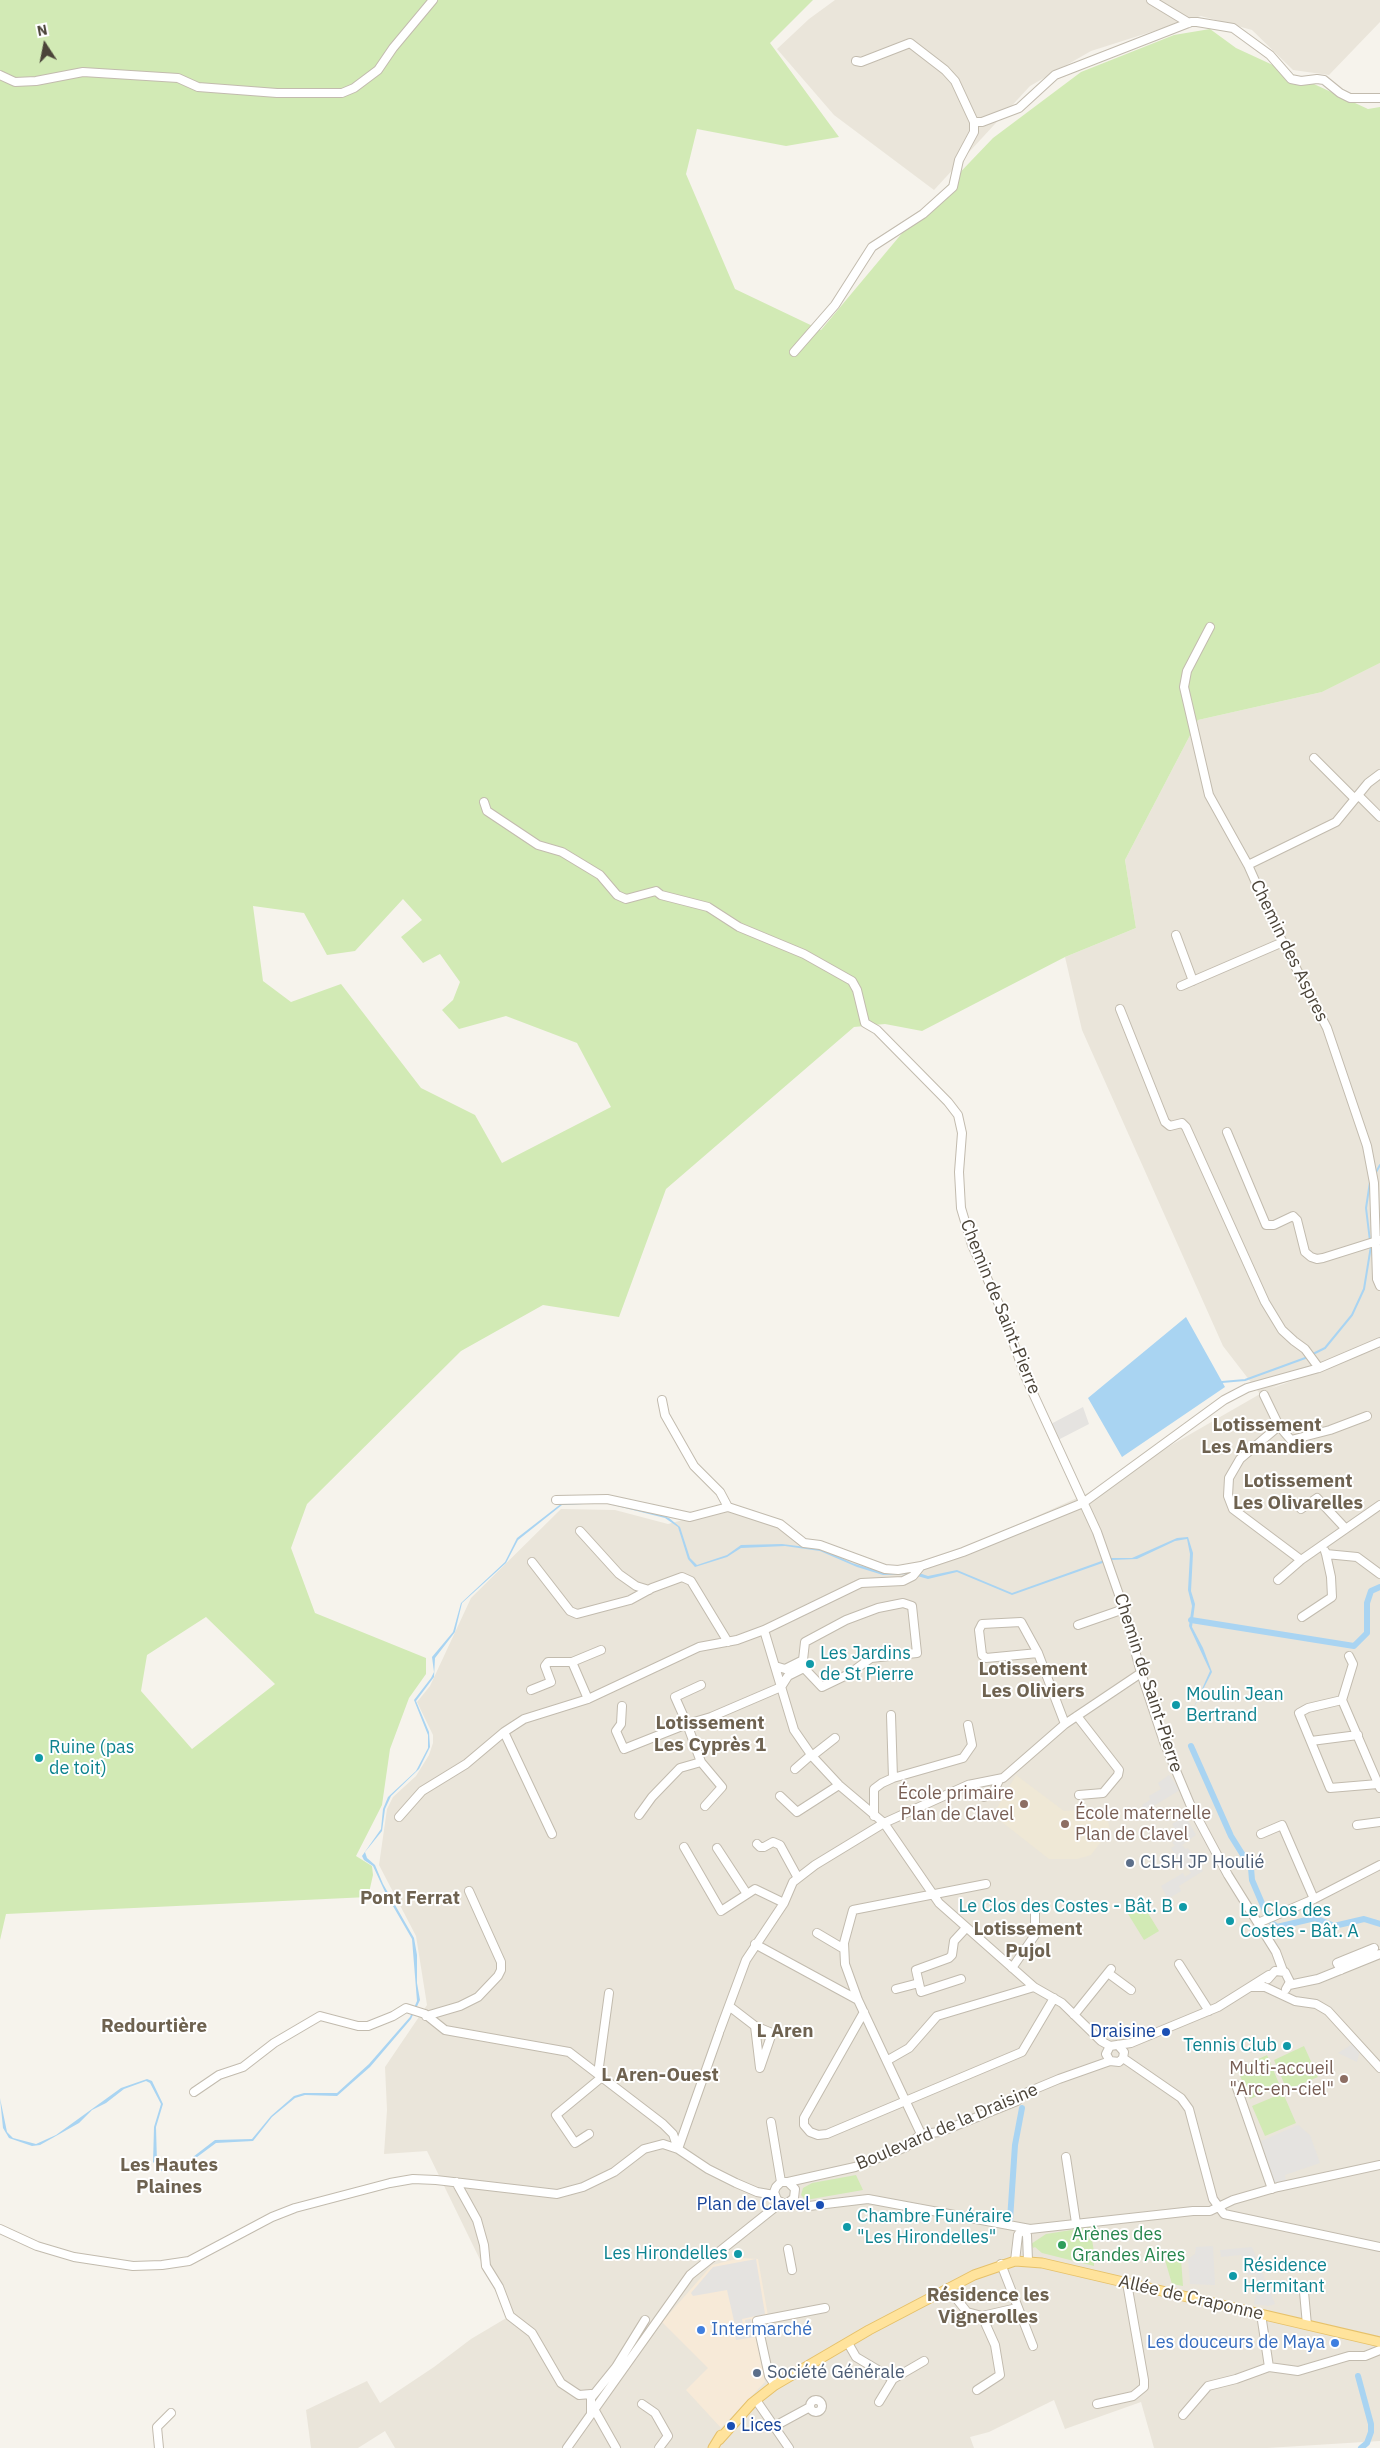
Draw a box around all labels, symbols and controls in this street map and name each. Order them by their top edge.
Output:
north arrow [20,20,70,70]
text: N [35,20,49,40]
street label: Chemin des Aspres [1245,877,1333,1025]
street label: Chemin de Saint-Pierre [955,1216,1045,1398]
district label: Lotissement Les Amandiers [1201,1415,1333,1459]
district label: Lotissement Les Olivarelles [1233,1471,1363,1515]
street label: Chemin de Saint-Pierre [1109,1591,1187,1775]
place label: Les Jardins de St Pierre [820,1643,914,1686]
marker: Les Jardins de St Pierre [804,1658,816,1670]
district label: Lotissement Les Oliviers [978,1659,1088,1703]
place label: Moulin Jean Bertrand [1186,1684,1284,1726]
marker: Moulin Jean Bertrand [1170,1699,1182,1711]
district label: Lotissement Les Cyprès 1 [654,1713,766,1757]
place label: Ruine (pas de toit) [49,1737,134,1780]
marker: Ruine (pas de toit) [33,1752,45,1764]
place label: École primaire Plan de Clavel [898,1783,1014,1826]
marker: École primaire Plan de Clavel [1018,1798,1030,1810]
place label: École maternelle Plan de Clavel [1075,1803,1211,1846]
marker: École maternelle Plan de Clavel [1059,1818,1071,1830]
place label: CLSH JP Houlié [1140,1852,1264,1874]
marker: CLSH JP Houlié [1124,1857,1136,1869]
district label: Pont Ferrat [360,1888,460,1910]
place label: Le Clos des Costes - Bât. B [958,1896,1173,1918]
place label: Le Clos des Costes - Bât. A [1240,1900,1359,1942]
marker: Le Clos des Costes - Bât. B [1177,1901,1189,1913]
marker: Le Clos des Costes - Bât. A [1224,1915,1236,1927]
district label: Lotissement Pujol [973,1919,1083,1963]
district label: Redourtière [101,2016,207,2038]
district label: L Aren [756,2021,814,2043]
place label: Draisine [1090,2021,1156,2043]
marker: Draisine [1160,2026,1172,2038]
place label: Tennis Club [1183,2035,1277,2057]
marker: Tennis Club [1281,2040,1293,2052]
place label: Multi-accueil "Arc-en-ciel" [1229,2058,1334,2100]
district label: L Aren-Ouest [601,2065,719,2087]
marker: Multi-accueil "Arc-en-ciel" [1338,2073,1350,2085]
street label: Boulevard de la Draisine [853,2079,1041,2175]
district label: Les Hautes Plaines [120,2155,218,2199]
place label: Plan de Clavel [697,2194,810,2216]
marker: Plan de Clavel [814,2199,826,2211]
place label: Chambre Funéraire "Les Hirondelles" [857,2206,1012,2248]
marker: Chambre Funéraire "Les Hirondelles" [841,2221,853,2233]
place label: Arènes des Grandes Aires [1072,2224,1185,2266]
marker: Arènes des Grandes Aires [1056,2239,1068,2251]
place label: Les Hirondelles [604,2243,728,2265]
marker: Les Hirondelles [732,2248,744,2260]
place label: Résidence Hermitant [1243,2255,1327,2298]
marker: Résidence Hermitant [1227,2270,1239,2282]
street label: Allée de Craponne [1116,2271,1266,2325]
district label: Résidence les Vignerolles [927,2285,1049,2329]
place label: Intermarché [711,2319,812,2341]
marker: Intermarché [695,2324,707,2336]
place label: Les douceurs de Maya [1147,2332,1325,2354]
marker: Les douceurs de Maya [1329,2337,1341,2349]
place label: Société Générale [767,2362,905,2384]
marker: Société Générale [751,2367,763,2379]
place label: Lices [741,2415,782,2437]
marker: Lices [725,2420,737,2432]

